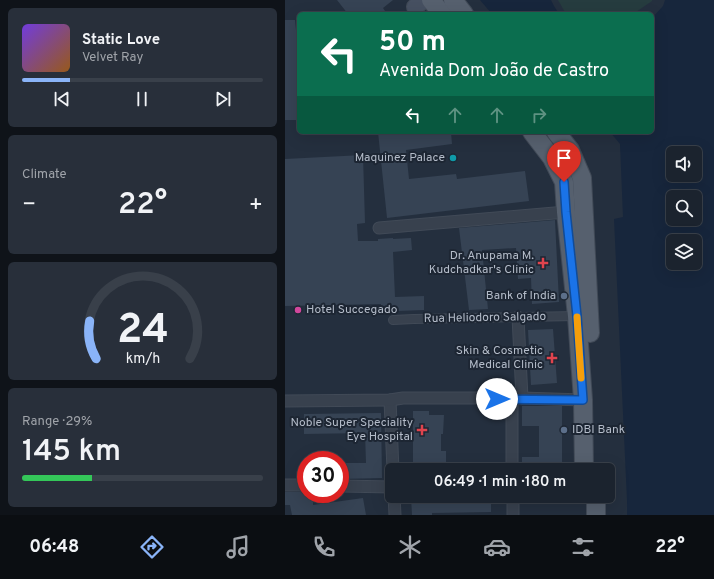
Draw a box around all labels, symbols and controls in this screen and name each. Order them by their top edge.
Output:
text: 50 m [379,25,446,61]
icon: left [313,28,365,80]
text: Static Love [82,31,160,50]
text: Velvet Ray [82,50,143,66]
text: Avenida Dom João de Castro [379,60,609,83]
icon: previous [51,88,73,110]
icon: pause [131,88,153,110]
icon: next [212,88,234,110]
icon: left [402,104,424,126]
icon: ahead [444,104,466,126]
icon: ahead [486,104,508,126]
icon: right [528,104,550,126]
pin [547,141,581,182]
map controls [666,146,702,270]
button: sound [666,146,702,182]
icon: arrive [553,147,575,169]
place label: Maquinez Palace [355,150,445,166]
marker: Maquinez Palace [448,153,458,163]
text: Climate [22,167,67,183]
text: 22° [118,187,167,224]
button: search [666,190,702,226]
text: − [22,192,36,219]
text: + [249,192,263,219]
button: layers [666,234,702,270]
place label: Dr. Anupama M. Kudchadkar's Clinic [429,248,534,278]
marker: Dr. Anupama M. Kudchadkar's Clinic [537,257,549,269]
place label: Bank of India [486,288,556,304]
marker: Bank of India [559,291,569,301]
place label: Hotel Succegado [306,302,398,318]
text: 24 [116,305,169,358]
marker: Hotel Succegado [293,305,303,315]
street label: Rua Heliodoro Salgado [424,309,547,327]
place label: Skin & Cosmetic Medical Clinic [456,343,543,373]
text: km/h [125,349,160,367]
marker: Skin & Cosmetic Medical Clinic [546,352,558,364]
position arrow [476,378,518,420]
text: Range · 29% [22,414,92,430]
place label: Noble Super Speciality Eye Hospital [291,415,413,445]
place label: IDBI Bank [572,422,625,438]
marker: Noble Super Speciality Eye Hospital [416,424,428,436]
marker: IDBI Bank [559,425,569,435]
text: 145 km [22,434,121,471]
speed limit sign: 30 [297,451,349,503]
text: 06:49 · 1 min · 180 m [434,473,566,492]
icon: directions [138,533,166,561]
icon: music [224,533,252,561]
icon: phone [310,533,338,561]
icon: climate [396,533,424,561]
icon: car [483,533,511,561]
icon: filters [569,533,597,561]
text: 06:48 [29,536,79,559]
text: 22° [655,536,685,559]

